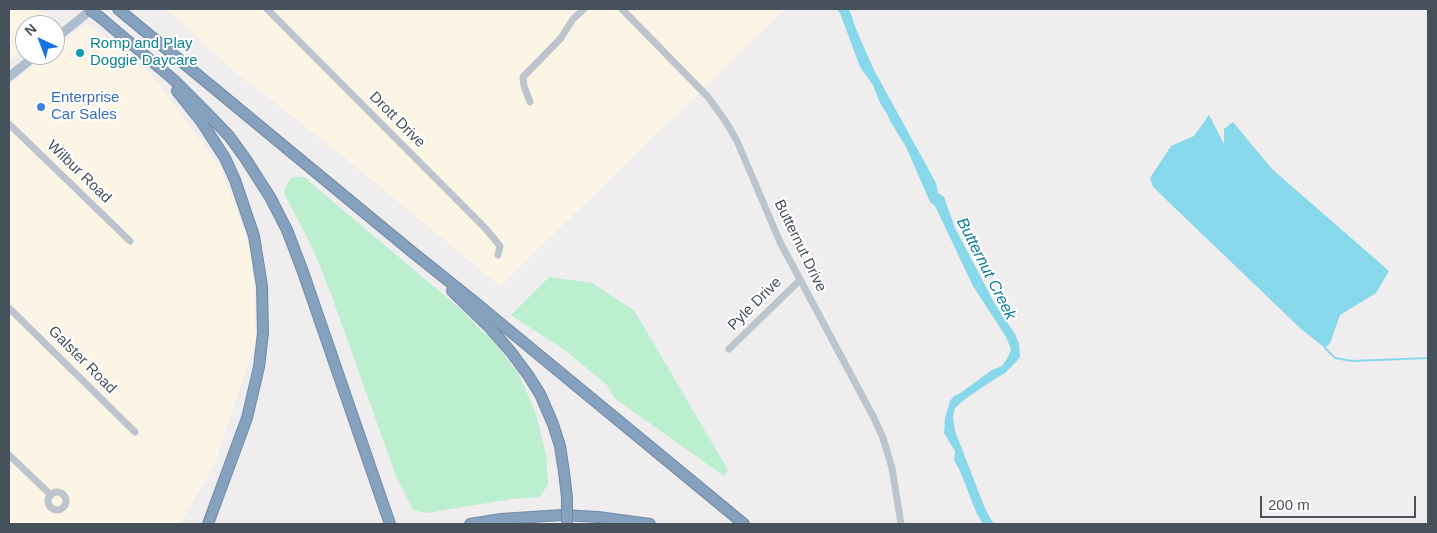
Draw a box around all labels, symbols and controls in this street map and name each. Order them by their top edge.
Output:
north arrow [15,15,65,65]
text: N [21,20,40,39]
place label: Romp and Play Doggie Daycare [90,35,198,70]
marker: Romp and Play Doggie Daycare [74,47,86,59]
street label: Drott Drive [365,88,429,152]
place label: Enterprise Car Sales [51,89,119,124]
marker: Enterprise Car Sales [35,101,47,113]
street label: Wilbur Road [43,137,115,207]
street label: Butternut Drive [770,197,830,295]
water label: Butternut Creek [952,215,1020,323]
street label: Pyle Drive [724,273,786,335]
street label: Galster Road [44,322,120,398]
scale bar [1262,486,1418,518]
text: 200 m [1268,496,1310,513]

